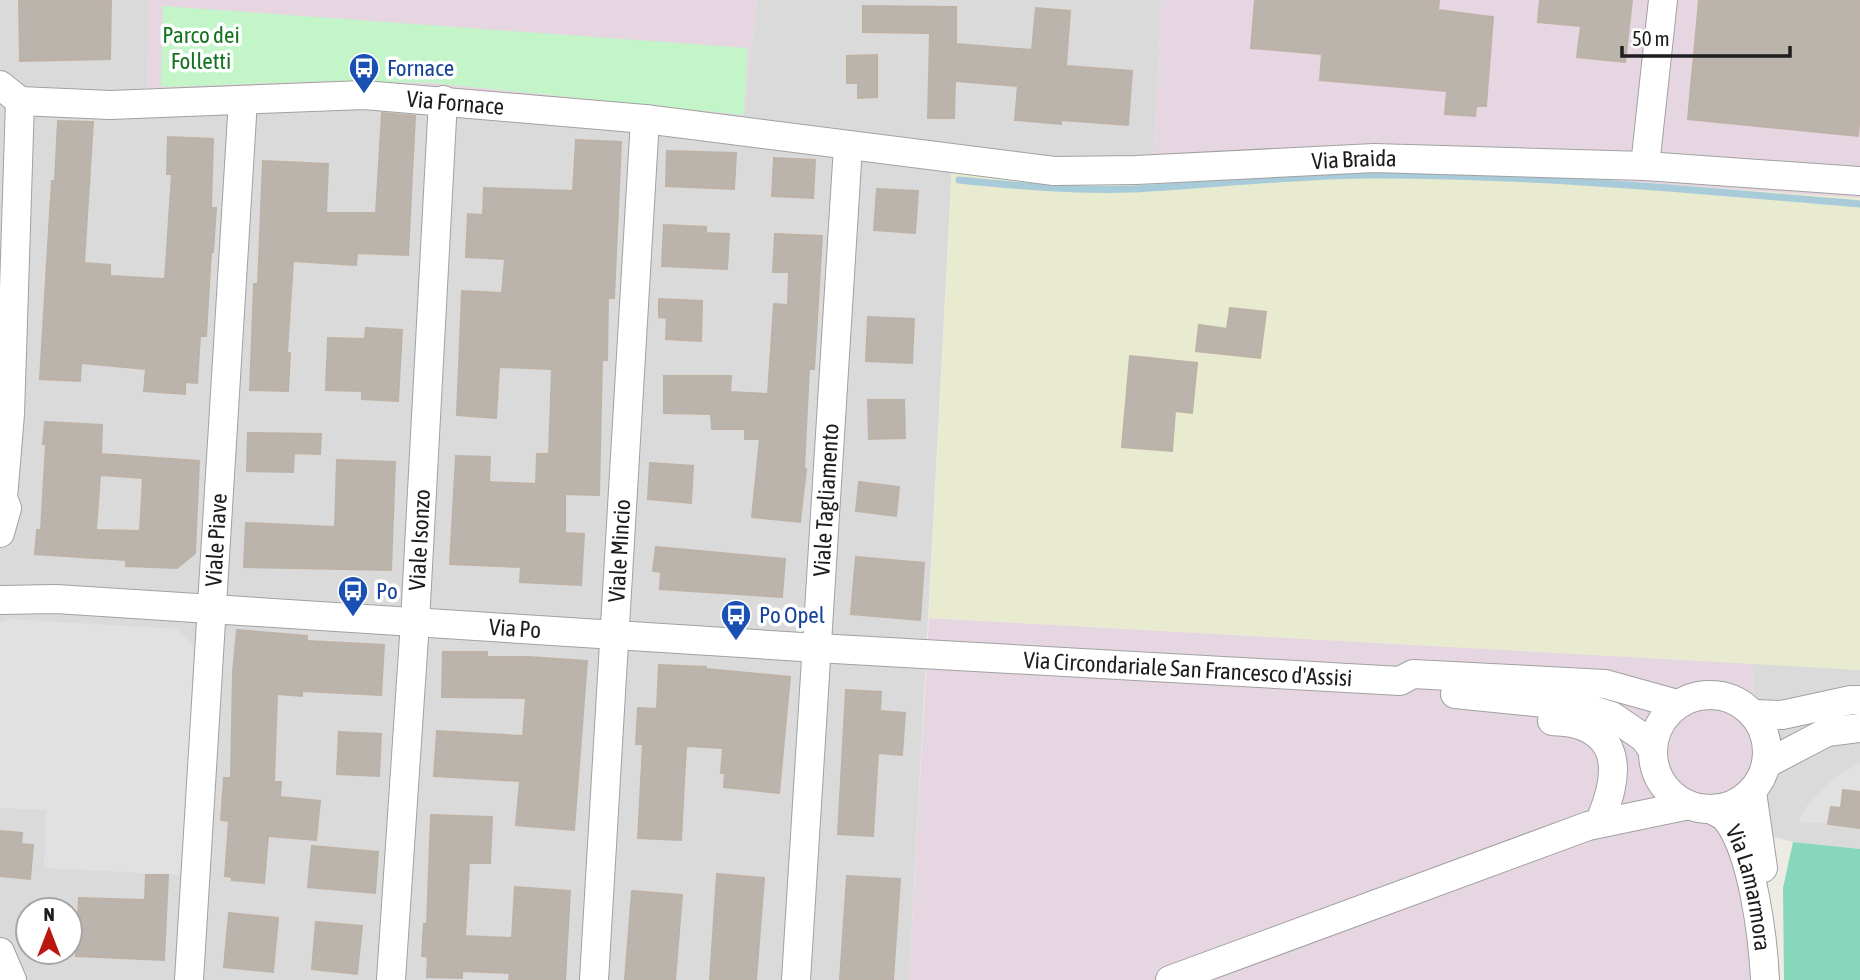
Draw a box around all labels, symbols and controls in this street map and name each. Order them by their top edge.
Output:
scale bar [1622,14,1790,58]
park label: Parco dei Folletti [162,22,240,74]
text: 50 m [1632,26,1670,50]
bus stop icon: Fornace [347,51,381,95]
place label: Fornace [387,55,454,81]
street label: Via Fornace [406,86,505,120]
street label: Via Braida [1311,145,1397,174]
street label: Viale Tagliamento [808,423,844,577]
street label: Viale Isonzo [404,488,435,591]
street label: Viale Piave [200,492,232,587]
street label: Viale Mincio [603,498,635,603]
bus stop icon: Po [336,574,370,618]
place label: Po [376,578,398,604]
bus stop icon: Po Opel [719,598,753,642]
place label: Po Opel [759,602,825,628]
street label: Via Po [488,614,542,643]
street label: Via Circondariale San Francesco d'Assisi [1023,647,1353,691]
street label: Via Lamarmora [1720,821,1776,952]
north arrow [14,896,84,966]
text: N [43,903,55,925]

